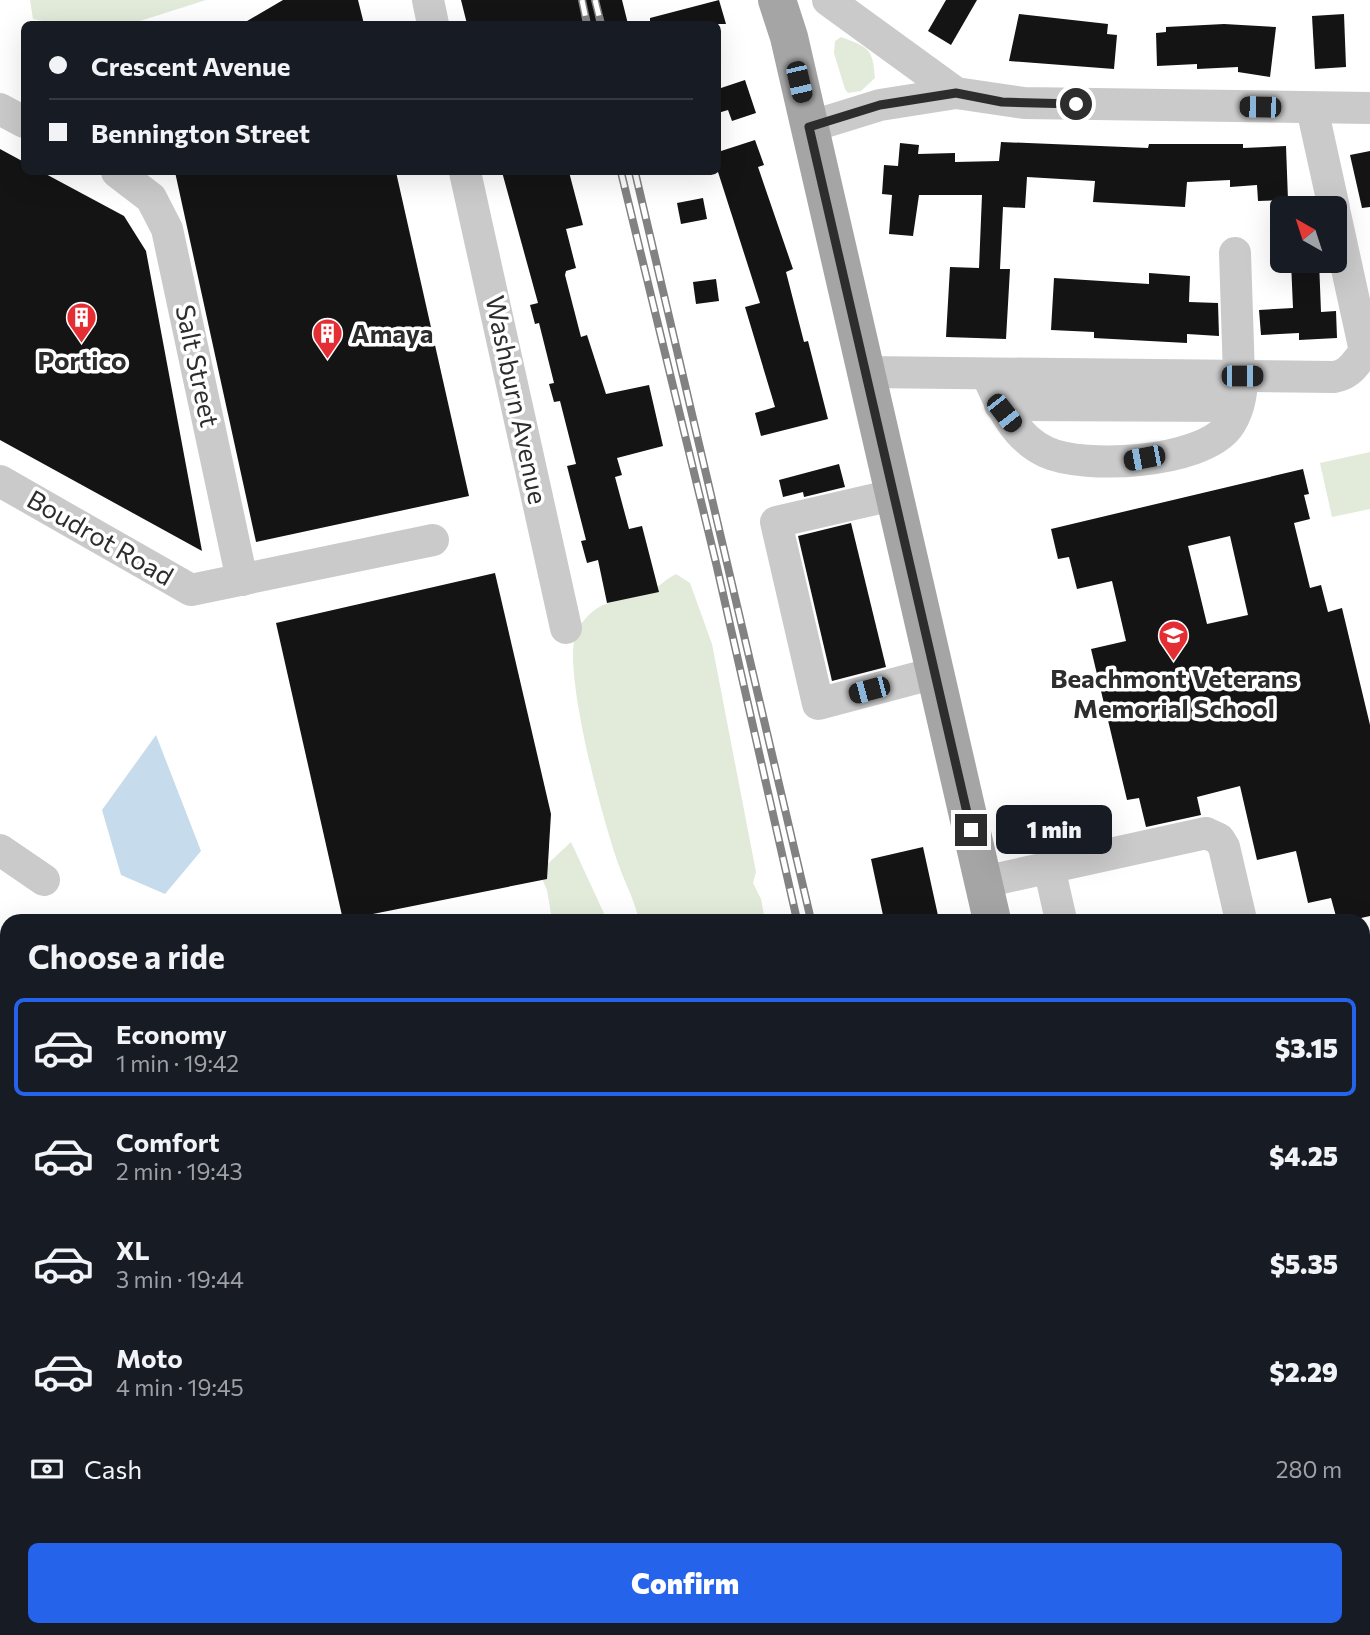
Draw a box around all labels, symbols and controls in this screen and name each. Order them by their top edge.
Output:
text: Crescent Avenue [91,50,290,81]
car [785,59,814,105]
route start [1060,88,1092,120]
car [1239,96,1282,118]
text: Bennington Street [91,117,310,148]
north arrow [1270,196,1348,273]
map controls [1270,196,1347,273]
street label: Washburn Avenue [480,293,555,507]
building icon: Portico [65,301,99,345]
street label: Salt Street [170,302,227,430]
building icon: Amaya [311,317,345,361]
place label: Amaya [351,317,433,348]
place label: Portico [37,344,127,375]
car [1222,366,1264,387]
car [983,390,1026,436]
car [1122,444,1167,472]
street label: Boudrot Road [22,482,179,591]
school or university icon: Beachmont Veterans Memorial School [1157,619,1191,663]
place label: Beachmont Veterans Memorial School [1050,662,1298,723]
car [846,674,893,706]
callout: 1 min [996,806,1111,854]
route end [955,814,987,846]
text: 1 min [1026,815,1082,843]
text: Choose a ride [28,936,225,976]
icon: car [32,1016,95,1079]
text: Economy [116,1018,227,1049]
text: $3.15 [1275,1032,1338,1063]
text: 1 min · 19:42 [116,1049,239,1077]
icon: car [32,1124,95,1187]
text: Comfort [116,1126,219,1157]
text: $4.25 [1269,1140,1338,1171]
text: 2 min · 19:43 [116,1157,243,1185]
icon: car [32,1232,95,1295]
text: XL [116,1234,150,1265]
text: $5.35 [1270,1248,1338,1279]
text: 3 min · 19:44 [116,1265,244,1293]
icon: car [32,1340,95,1403]
text: Moto [116,1342,183,1373]
text: $2.29 [1270,1356,1338,1387]
text: 4 min · 19:45 [116,1373,244,1401]
icon: cash [28,1450,66,1488]
text: Cash [84,1453,142,1484]
text: 280 m [1276,1455,1342,1483]
button: Confirm [28,1543,1342,1623]

